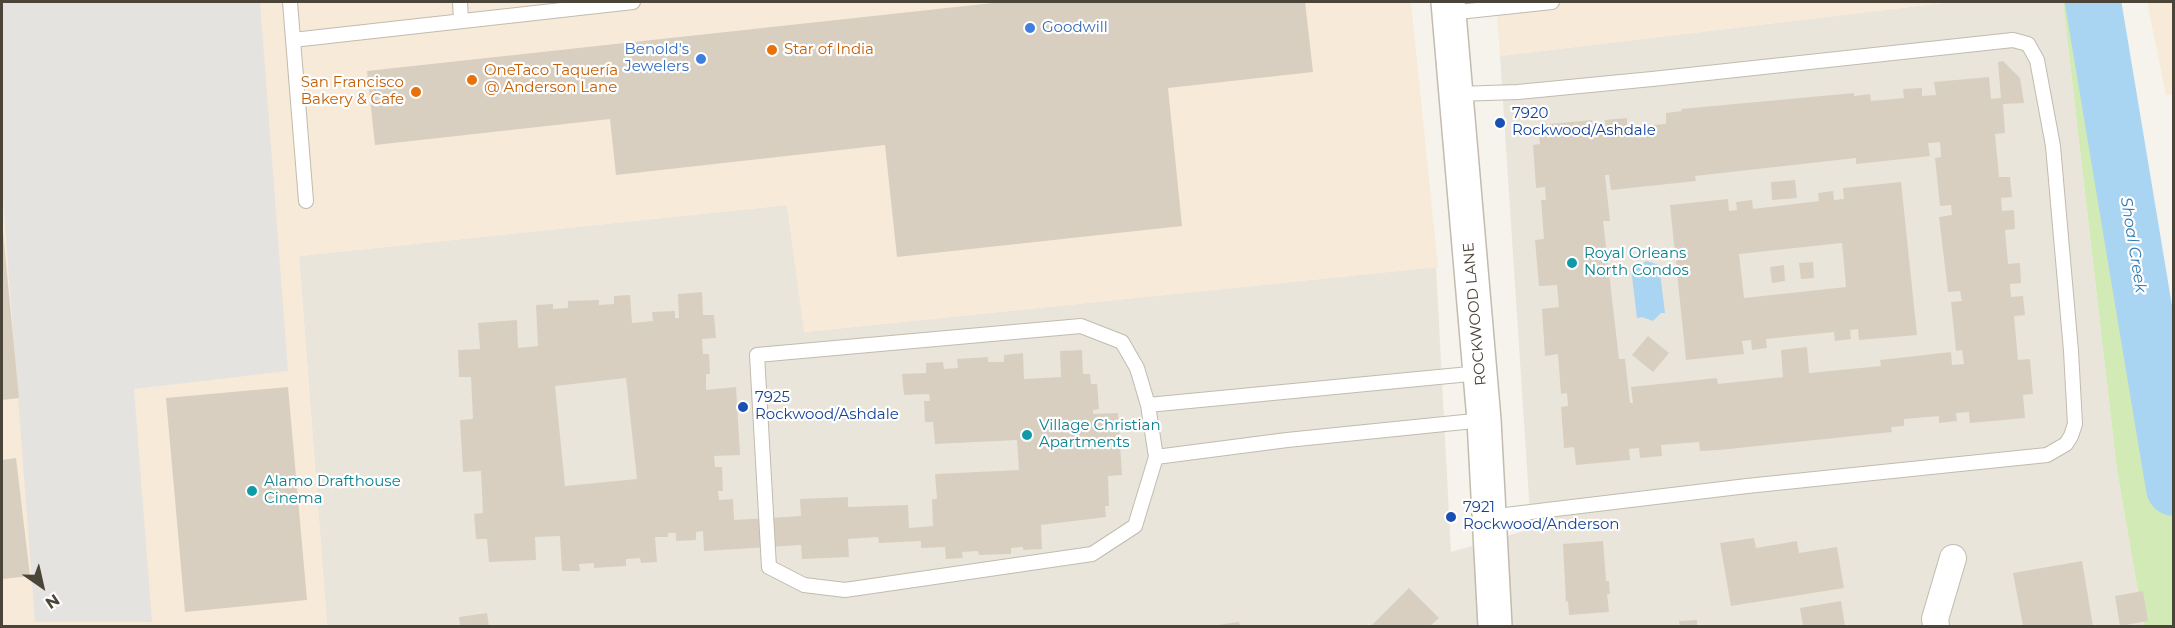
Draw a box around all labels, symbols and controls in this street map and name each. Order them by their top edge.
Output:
place label: Goodwill [1042,19,1108,37]
marker: Goodwill [1023,21,1037,35]
place label: Benold's Jewelers [624,41,689,76]
place label: Star of India [784,41,874,59]
marker: Star of India [765,43,779,57]
marker: Benold's Jewelers [694,52,708,66]
place label: OneTaco Taquería @ Anderson Lane [484,62,618,97]
marker: OneTaco Taquería @ Anderson Lane [465,73,479,87]
place label: San Francisco Bakery & Cafe [301,74,404,109]
marker: San Francisco Bakery & Cafe [409,85,423,99]
place label: 7920 Rockwood/Ashdale [1512,105,1656,140]
marker: 7920 Rockwood/Ashdale [1493,116,1507,130]
water label: Shoal Creek [2116,196,2150,294]
street label: ROCKWOOD LANE [1460,242,1490,386]
place label: Royal Orleans North Condos [1584,245,1689,280]
marker: Royal Orleans North Condos [1565,256,1579,270]
place label: 7925 Rockwood/Ashdale [755,389,899,424]
marker: 7925 Rockwood/Ashdale [736,400,750,414]
place label: Village Christian Apartments [1039,417,1161,452]
marker: Village Christian Apartments [1020,428,1034,442]
place label: Alamo Drafthouse Cinema [264,473,401,508]
marker: Alamo Drafthouse Cinema [245,484,259,498]
place label: 7921 Rockwood/Anderson [1463,499,1619,534]
marker: 7921 Rockwood/Anderson [1444,510,1458,524]
north arrow [12,556,72,616]
text: N [42,590,63,613]

